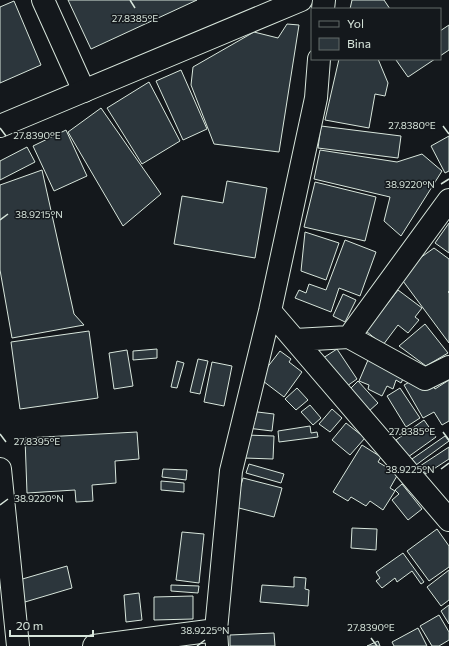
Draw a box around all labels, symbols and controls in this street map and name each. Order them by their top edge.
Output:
legend [311,8,441,60]
text: 27.8385°E [112,12,158,24]
text: Yol [347,16,364,30]
text: Bina [347,36,371,50]
text: 27.8380°E [388,119,436,131]
text: 27.8390°E [13,129,61,141]
text: 38.9220°N [385,178,435,190]
text: 38.9215°N [15,208,63,220]
text: 27.8385°E [389,425,435,437]
text: 27.8395°E [14,435,60,447]
text: 38.9225°N [386,463,434,475]
text: 38.9220°N [14,492,64,504]
scale bar [10,612,93,638]
text: 20 m [16,618,43,632]
text: 27.8390°E [347,621,395,633]
text: 38.9225°N [181,624,229,636]

